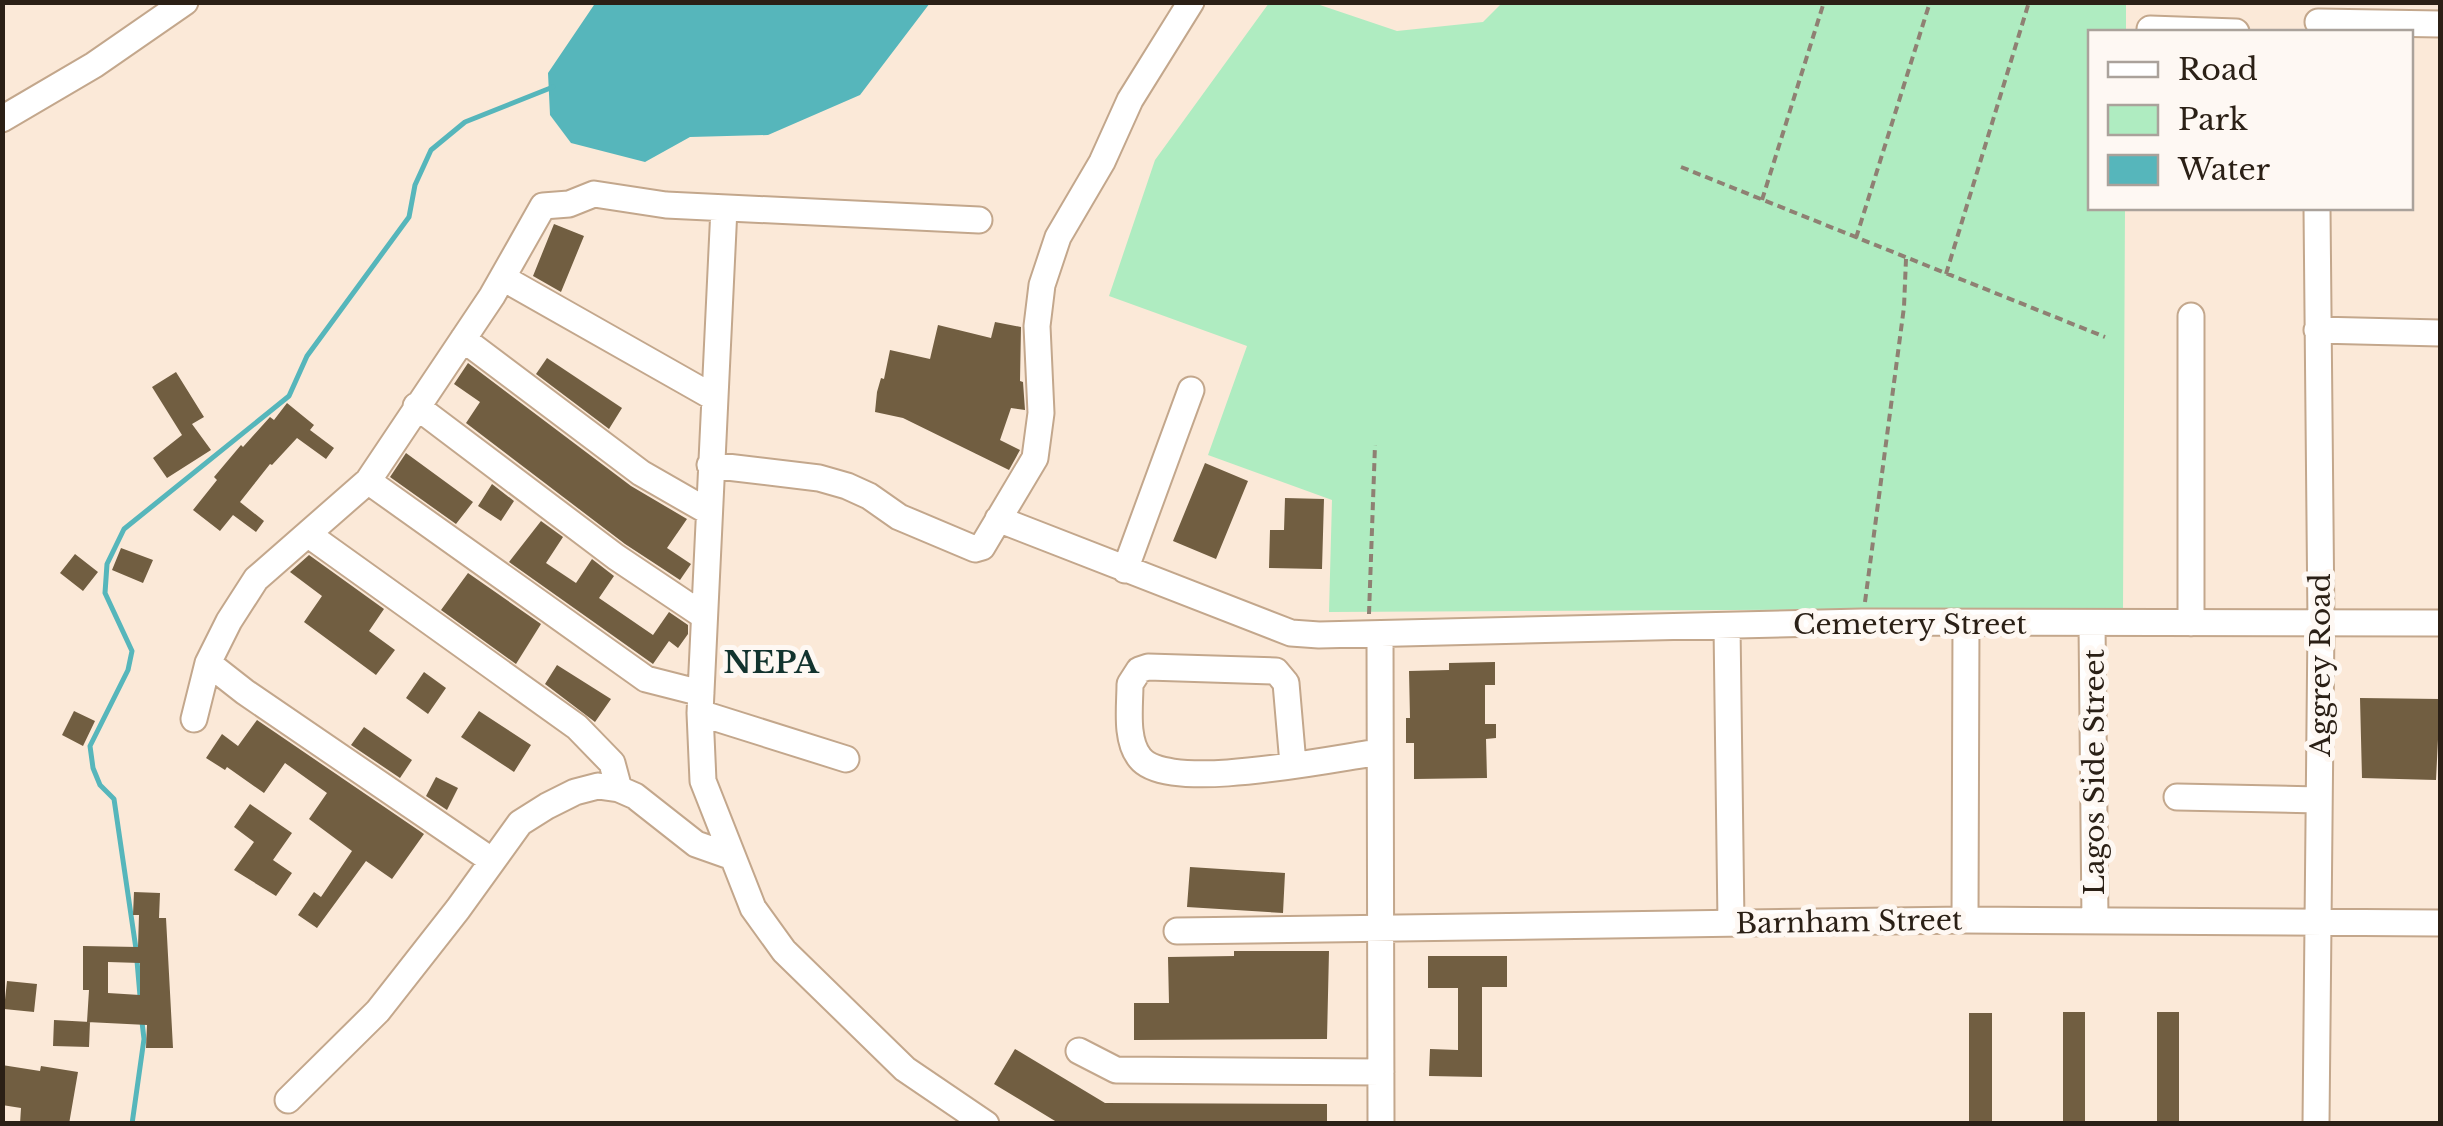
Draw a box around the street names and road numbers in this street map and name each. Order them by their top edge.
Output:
street label: Aggrey Road [2303,573,2338,758]
street label: Cemetery Street [1793,607,2027,642]
street label: Lagos Side Street [2077,648,2112,895]
street label: Barnham Street [1735,903,1963,941]

